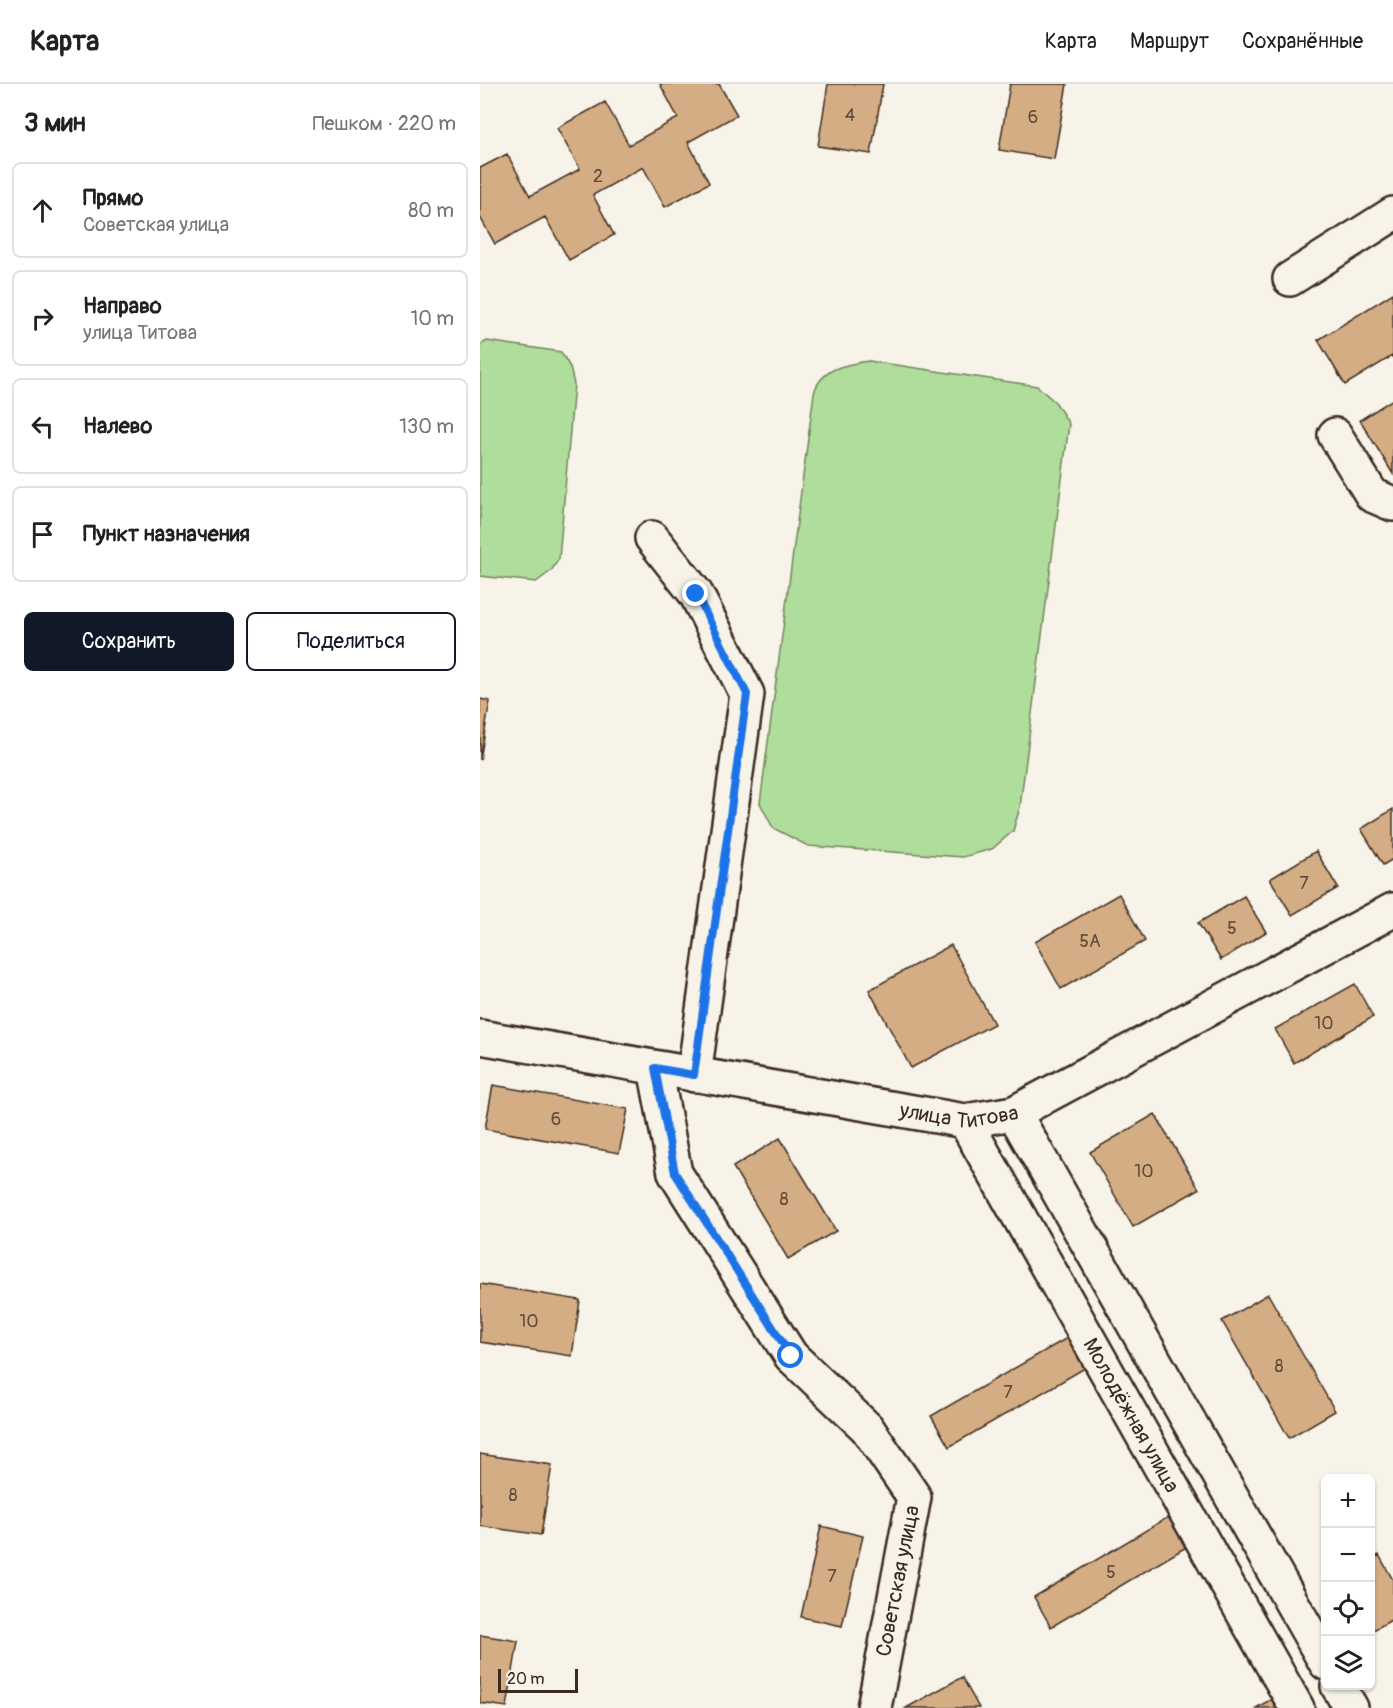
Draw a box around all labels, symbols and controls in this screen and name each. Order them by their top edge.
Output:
text: Карта [30,24,99,59]
text: Карта [1045,28,1097,55]
text: Маршрут [1130,28,1209,55]
text: Сохранённые [1242,28,1363,55]
house number: 4 [845,104,856,127]
house number: 6 [1028,106,1038,129]
text: 3 мин [24,107,86,139]
text: Пешком · 220 m [312,111,456,136]
house number: 2 [593,165,603,188]
text: Прямо [83,184,143,212]
icon: ahead [26,194,59,227]
text: 80 m [408,198,454,223]
text: Советская улица [83,212,229,237]
text: Направо [83,292,162,320]
icon: right [26,302,59,335]
text: 10 m [410,306,454,331]
text: улица Титова [83,320,197,345]
icon: left [26,410,59,443]
text: Налево [83,412,152,440]
text: 130 m [399,414,454,439]
icon: arrive [26,518,59,551]
text: Пункт назначения [83,520,250,548]
route end [682,580,708,606]
button: Сохранить [24,612,234,671]
button: Поделиться [246,612,456,671]
house number: 7 [1299,872,1309,895]
house number: 5 [1227,917,1237,940]
house number: 5А [1079,930,1101,953]
house number: 10 [1314,1012,1334,1035]
street label: улица Титова [897,1096,1020,1135]
house number: 6 [551,1108,561,1131]
house number: 10 [1134,1160,1154,1183]
house number: 8 [779,1188,789,1211]
house number: 10 [519,1310,539,1333]
street label: Молодёжная улица [1077,1333,1186,1497]
route start [777,1342,803,1368]
house number: 8 [1274,1355,1284,1378]
house number: 7 [1003,1381,1013,1404]
map controls [1321,1474,1375,1690]
button: + [1321,1474,1375,1528]
house number: 8 [508,1484,518,1507]
street label: Советская улица [870,1503,926,1659]
button: − [1321,1528,1375,1582]
house number: 5 [1106,1561,1116,1584]
house number: 7 [827,1565,837,1588]
button: locate [1321,1582,1375,1636]
button: layers [1321,1636,1375,1690]
scale bar [498,1666,578,1694]
text: 20 m [507,1669,545,1689]

